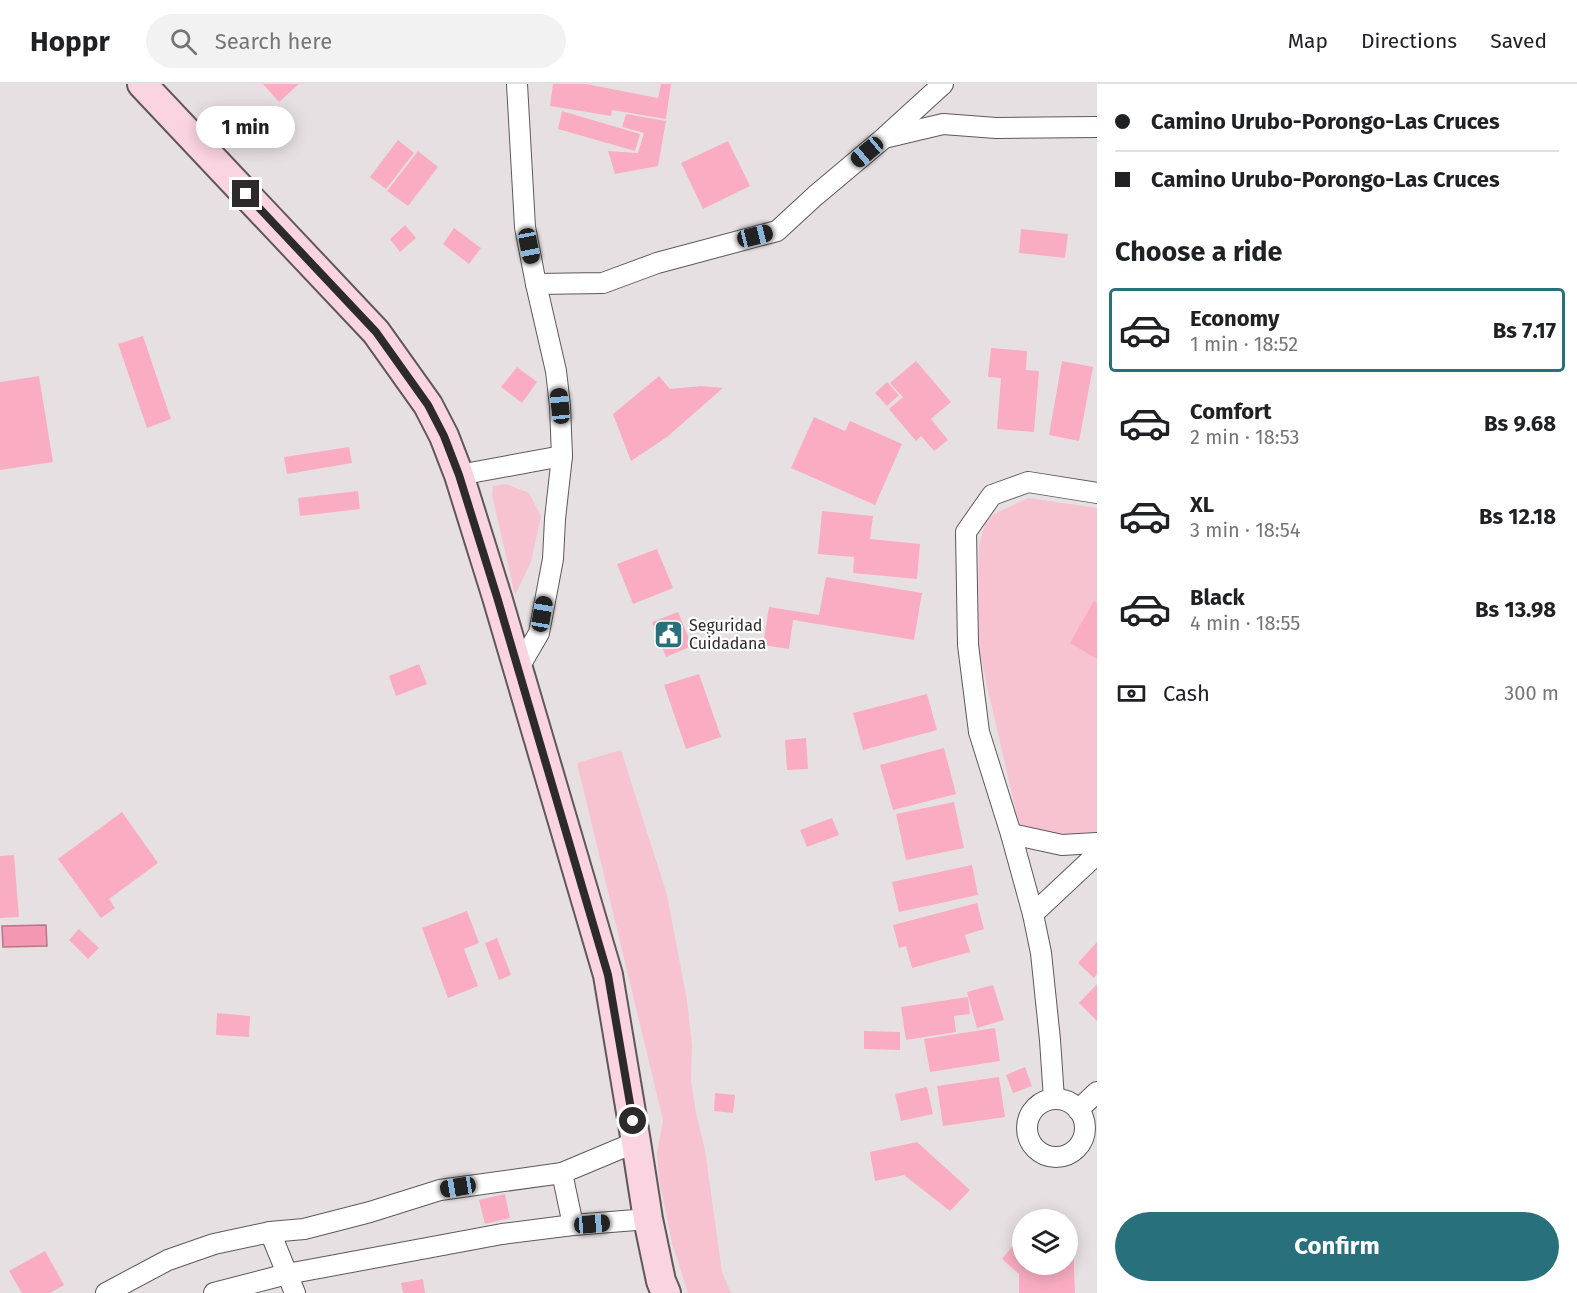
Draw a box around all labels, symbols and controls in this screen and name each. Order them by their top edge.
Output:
search box [146,14,566,68]
text: Hoppr [30,25,110,58]
icon: search [167,25,200,58]
text: Search here [215,28,332,55]
text: Map [1288,28,1328,54]
text: Directions [1361,28,1457,54]
text: Saved [1490,28,1547,54]
callout: 1 min [196,107,296,149]
text: Camino Urubo-Porongo-Las Cruces [1151,108,1500,135]
text: 1 min [221,115,270,139]
car [847,134,887,170]
text: Camino Urubo-Porongo-Las Cruces [1151,166,1500,193]
route end [232,180,259,207]
car [735,223,775,249]
car [517,227,541,265]
text: Choose a ride [1115,236,1282,268]
icon: car [1118,303,1172,357]
text: Economy [1190,305,1279,332]
text: Bs 7.17 [1493,317,1556,344]
text: 1 min · 18:52 [1190,332,1298,356]
car [549,387,571,425]
icon: car [1118,396,1172,450]
text: Comfort [1190,398,1271,425]
text: Bs 9.68 [1484,410,1556,437]
text: 2 min · 18:53 [1190,425,1300,449]
icon: car [1118,489,1172,543]
text: XL [1190,491,1214,518]
text: Bs 12.18 [1479,503,1556,530]
text: 3 min · 18:54 [1190,518,1300,542]
icon: car [1118,582,1172,636]
text: Black [1190,584,1245,611]
car [530,595,554,633]
text: Bs 13.98 [1475,596,1556,623]
text: 4 min · 18:55 [1190,611,1300,635]
place label: Seguridad Cuidadana [689,616,766,653]
public building icon: Seguridad Cuidadana [652,618,684,650]
icon: cash [1115,677,1148,710]
text: Cash [1163,680,1210,707]
text: 300 m [1504,681,1559,705]
route start [619,1107,646,1134]
car [439,1175,477,1199]
map controls [1012,1209,1078,1275]
button: layers [1012,1209,1078,1275]
button: Confirm [1115,1212,1559,1281]
car [573,1213,611,1235]

